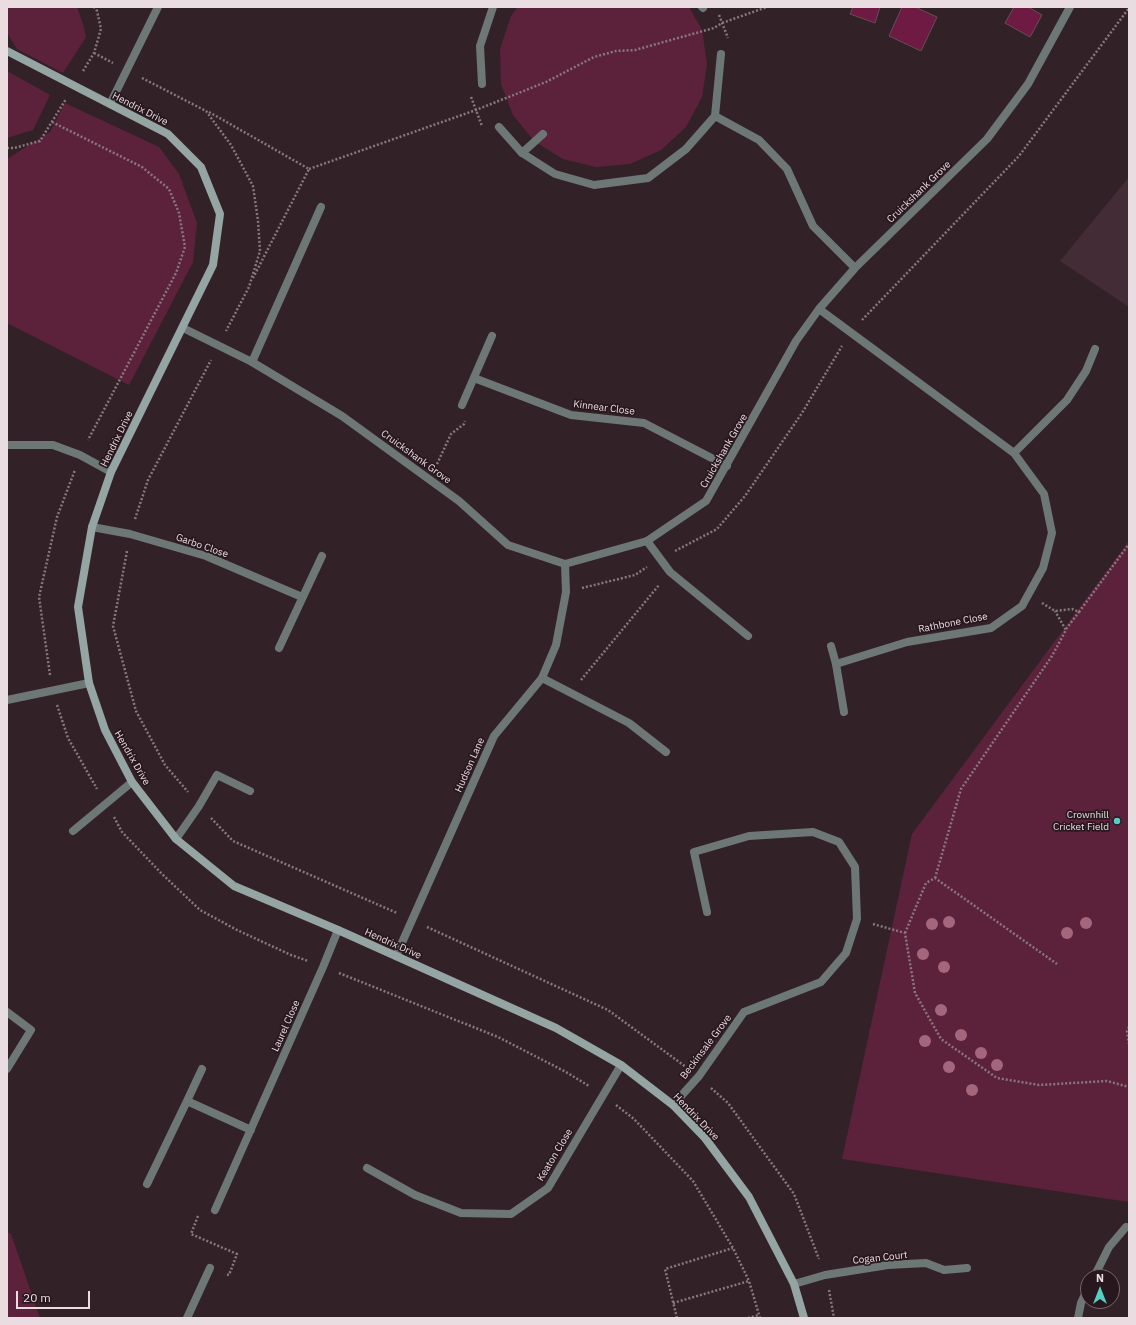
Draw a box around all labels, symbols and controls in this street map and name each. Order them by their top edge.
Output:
street label: Hendrix Drive [110,90,170,128]
street label: Cruickshank Grove [885,159,953,225]
street label: Kinnear Close [573,398,635,418]
street label: Hendrix Drive [98,409,136,469]
street label: Cruickshank Grove [698,412,750,490]
street label: Cruickshank Grove [379,427,453,487]
street label: Garbo Close [174,531,230,561]
street label: Rathbone Close [917,610,989,636]
street label: Hendrix Drive [112,729,152,787]
street label: Hudson Lane [453,736,487,794]
place label: Crownhill Cricket Field [1053,809,1109,832]
marker: Crownhill Cricket Field [1112,816,1122,826]
street label: Hendrix Drive [363,926,423,962]
street label: Laurel Close [269,998,303,1054]
street label: Beckinsale Grove [678,1012,734,1082]
street label: Hendrix Drive [671,1091,721,1143]
street label: Keaton Close [535,1127,575,1183]
street label: Cogan Court [852,1249,908,1267]
north arrow [1080,1269,1120,1309]
text: N [1096,1271,1104,1285]
scale bar [18,1283,92,1309]
text: 20 m [23,1290,51,1305]

